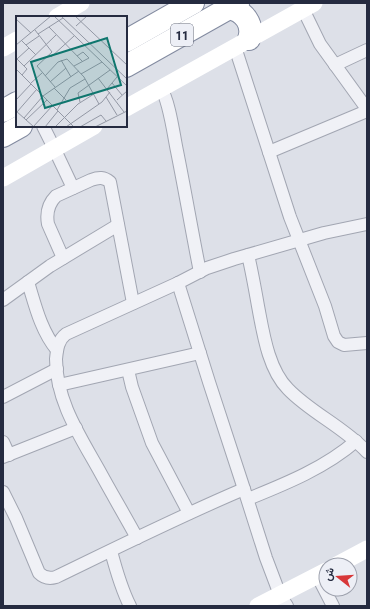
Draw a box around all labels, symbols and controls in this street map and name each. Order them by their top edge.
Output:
inset map [16,16,127,127]
road number: 11 [171,24,193,46]
north arrow [318,557,358,597]
text: ش [321,566,337,582]

